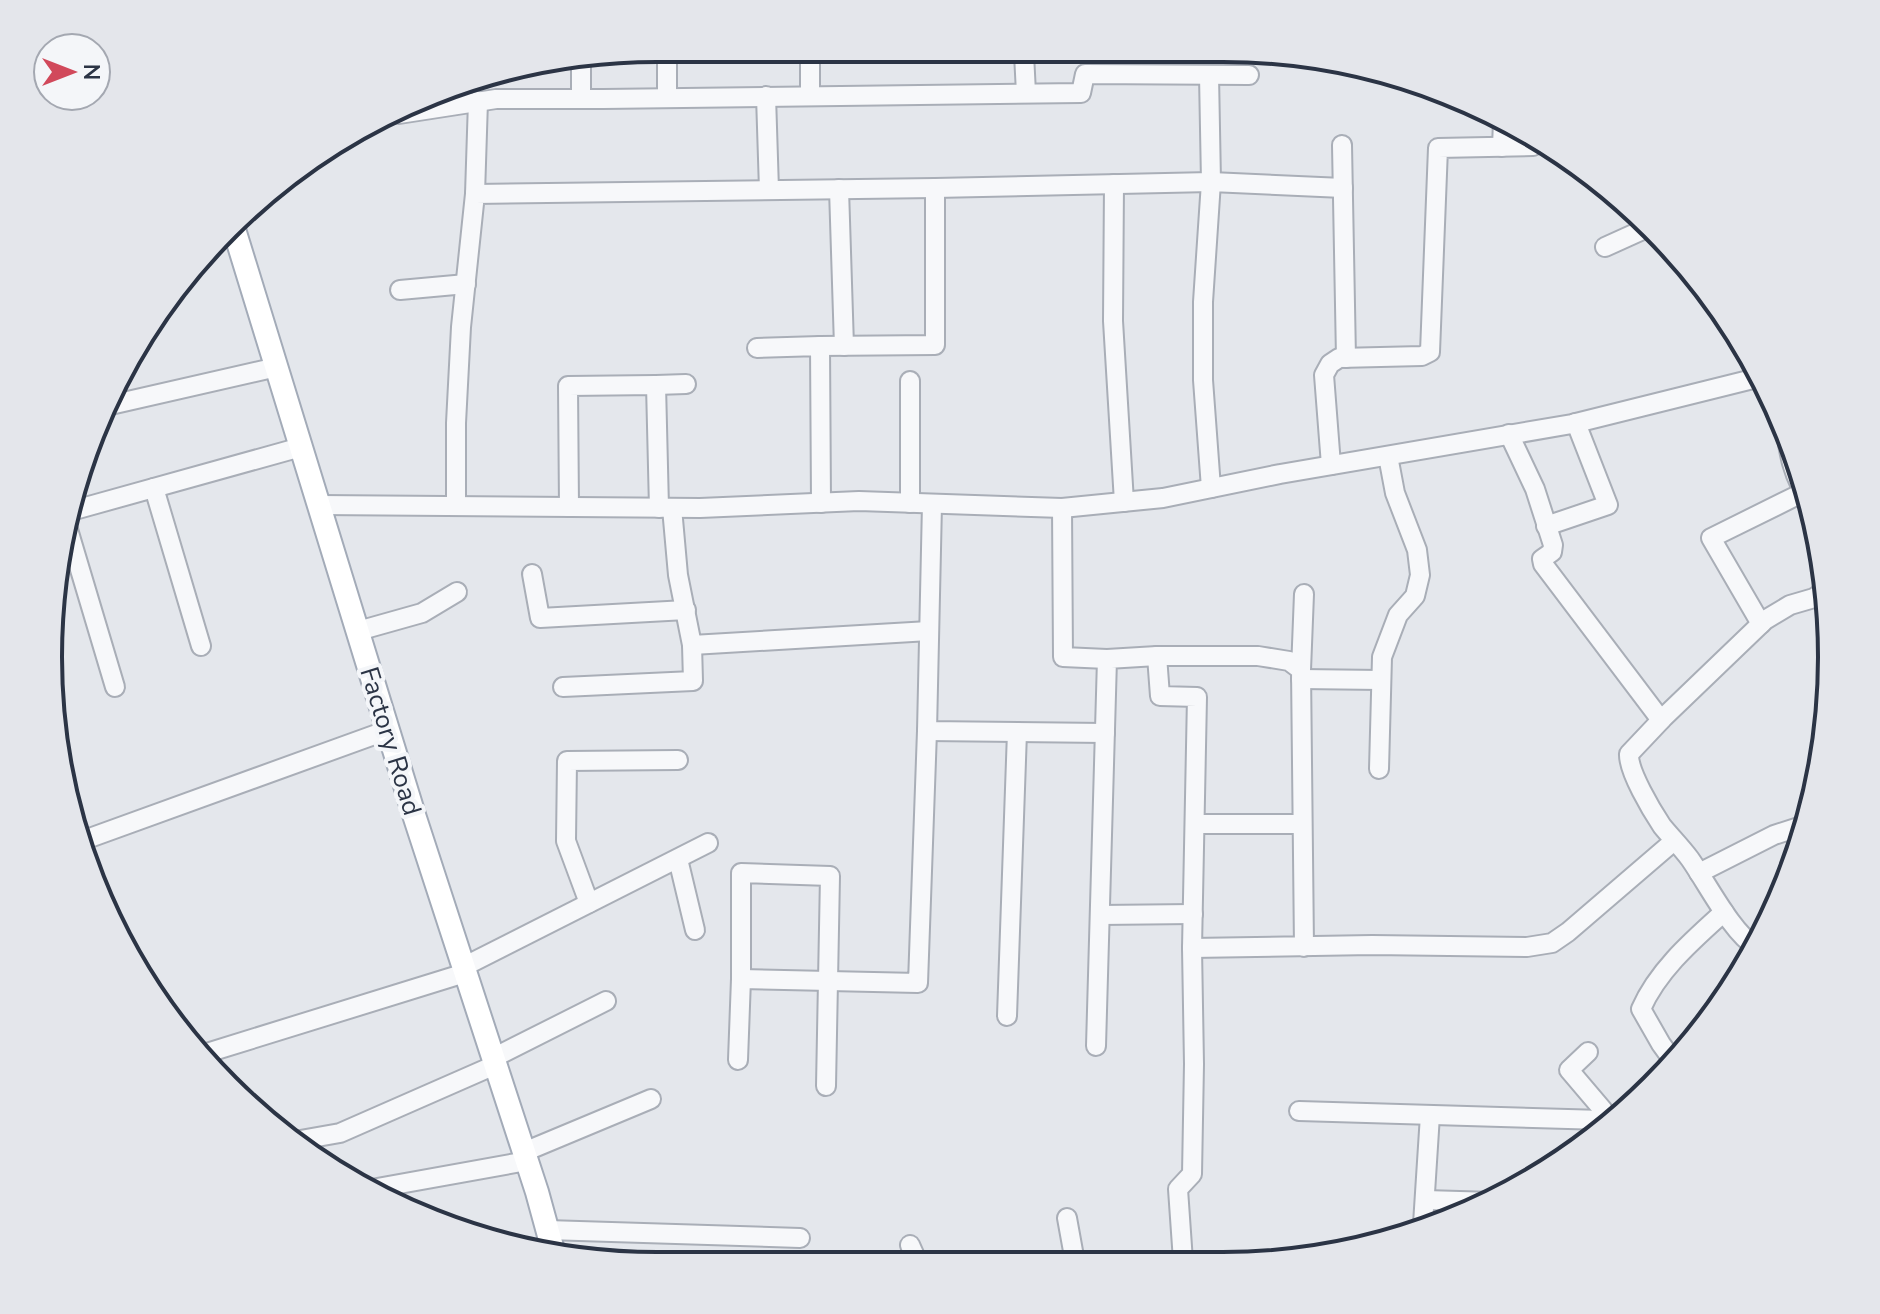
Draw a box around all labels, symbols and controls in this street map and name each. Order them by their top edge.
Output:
north arrow [32,32,112,112]
text: N [76,64,106,80]
street label: Factory Road [351,663,430,820]

